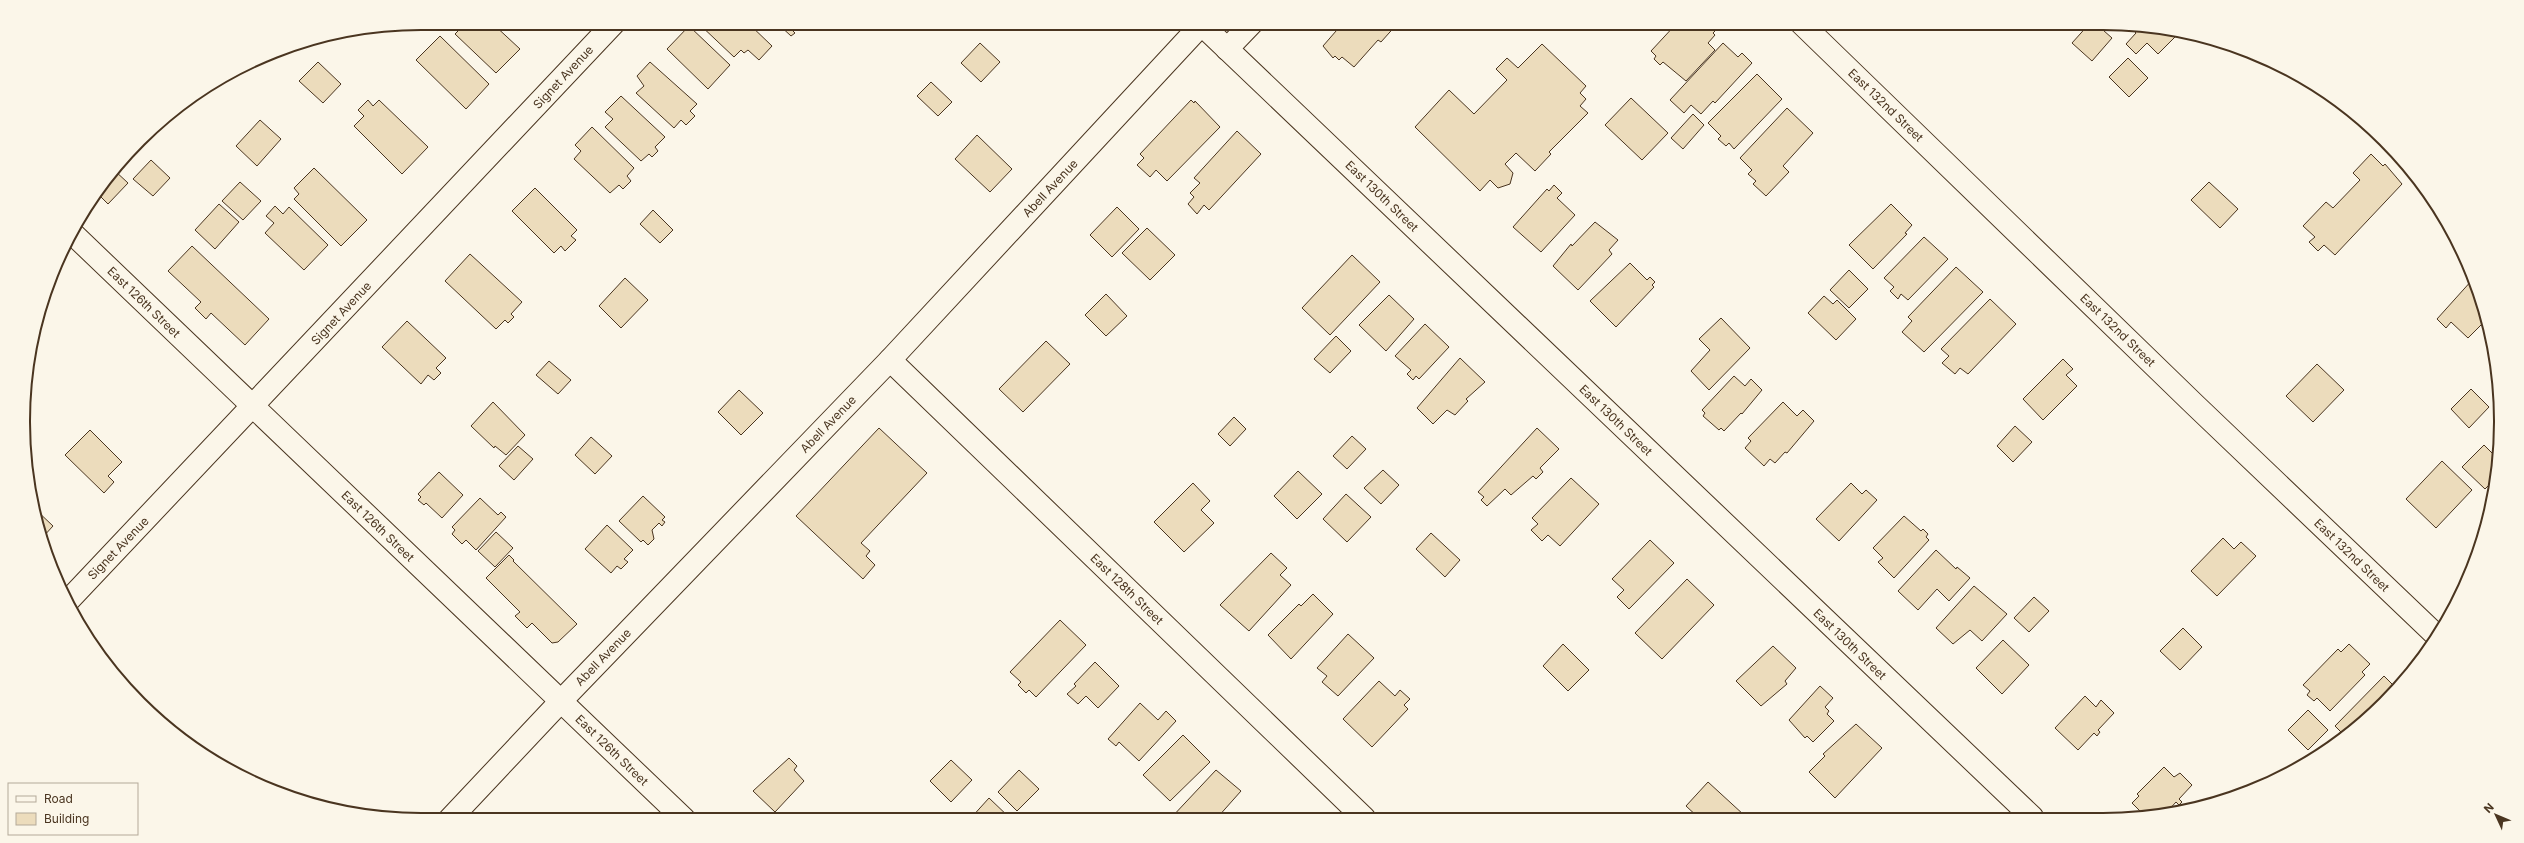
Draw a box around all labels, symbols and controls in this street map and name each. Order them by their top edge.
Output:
street label: Signet Avenue [530,42,596,112]
street label: East 132nd Street [1845,65,1927,145]
street label: Abell Avenue [1019,156,1081,220]
street label: East 130th Street [1342,157,1422,235]
street label: East 126th Street [104,263,184,341]
street label: Signet Avenue [308,278,374,348]
street label: East 132nd Street [2077,290,2159,370]
street label: East 130th Street [1576,381,1656,459]
street label: Abell Avenue [797,392,859,456]
street label: East 126th Street [338,487,418,565]
street label: Signet Avenue [84,513,152,583]
street label: East 132nd Street [2311,515,2393,595]
street label: East 128th Street [1087,550,1167,628]
street label: East 130th Street [1810,605,1890,683]
street label: Abell Avenue [572,625,634,689]
street label: East 126th Street [572,711,652,789]
legend [8,783,138,835]
text: Road [44,791,73,806]
north arrow [2476,795,2516,835]
text: N [2481,800,2497,816]
text: Building [44,811,89,826]

